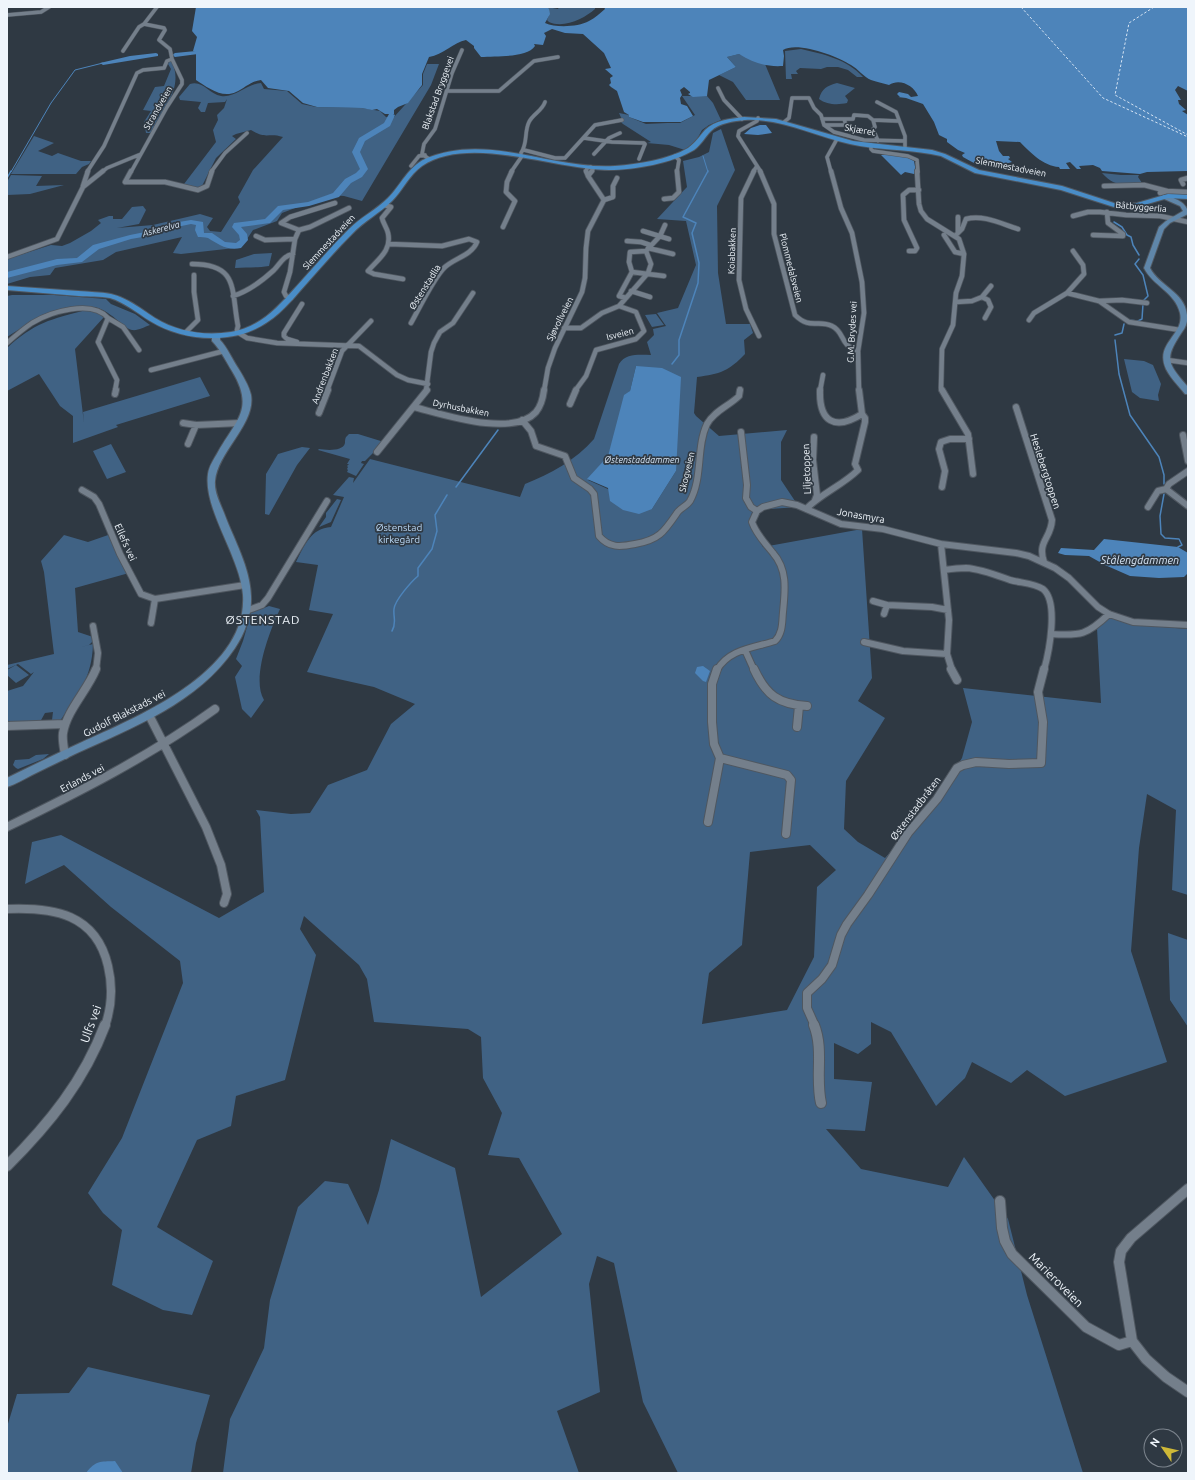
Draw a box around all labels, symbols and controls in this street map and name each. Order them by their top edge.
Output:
street label: Blakstad Bryggevei [420,55,456,131]
street label: Strandveien [142,85,174,131]
street label: Skjæret [844,122,877,138]
street label: Slemmestadveien [975,155,1047,179]
street label: Båtbyggerlia [1115,200,1167,214]
street label: Slemmestadveien [301,212,357,272]
water label: Askerelva [140,219,181,239]
street label: Koiabakken [726,228,738,274]
street label: Plommedalsveien [778,232,804,304]
street label: Østenstadlia [407,263,443,311]
street label: Sjøvollveien [545,295,575,343]
street label: G.M. Brydes vei [845,301,859,363]
street label: Isveien [605,326,635,342]
street label: Andrenbakken [310,347,340,405]
street label: Dyrhusbakken [432,398,490,418]
street label: Heslebergtoppen [1028,432,1063,510]
street label: Liljetoppen [800,443,813,495]
street label: Skogveien [678,451,696,493]
water label: Østenstaddammen [604,455,680,465]
street label: Jonasmyra [836,506,886,525]
street label: Ellefs vei [112,522,139,563]
park label: Østenstad kirkegård [376,522,422,545]
water label: Stålengdammen [1100,554,1179,566]
district label: ØSTENSTAD [225,613,301,626]
street label: Gudolf Blakstads vei [81,688,167,739]
street label: Erlands vei [58,762,106,795]
street label: Østenstadbråten [888,774,943,842]
street label: Ulfs vei [78,1003,103,1044]
street label: Marieroveien [1027,1250,1086,1309]
north arrow [1143,1428,1183,1468]
text: N [1147,1436,1162,1449]

